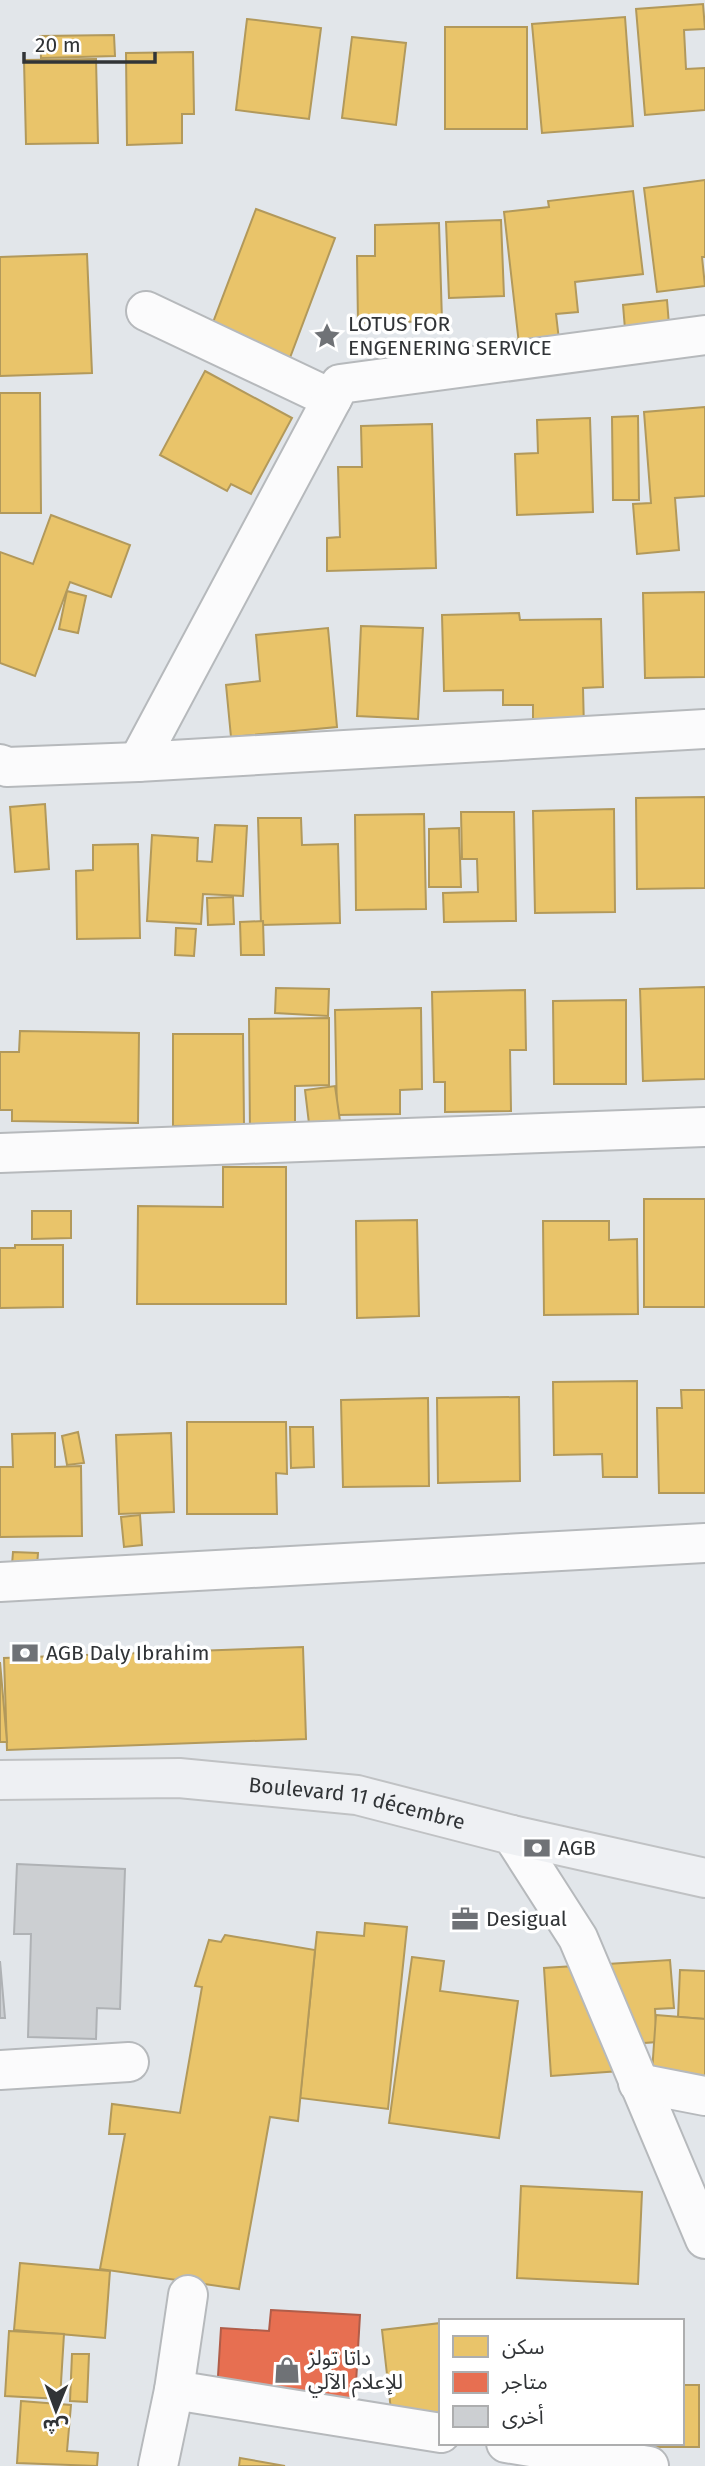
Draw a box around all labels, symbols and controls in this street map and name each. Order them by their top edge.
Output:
scale bar [24,21,156,65]
text: 20 m [35,32,81,58]
place label: LOTUS FOR ENGENERING SERVICE [348,311,552,361]
place icon: LOTUS FOR ENGENERING SERVICE [312,321,342,351]
bank icon: AGB Daly Ibrahim [10,1638,40,1668]
place label: AGB Daly Ibrahim [46,1640,209,1666]
street label: Boulevard 11 décembre [248,1772,468,1835]
bank icon: AGB [522,1833,552,1863]
place label: AGB [558,1835,596,1861]
office icon: Desigual [450,1904,480,1934]
place label: Desigual [486,1906,567,1932]
legend [439,2319,684,2445]
text: سكن [502,2334,544,2360]
place label: داتا تولز للإعلام الآلي [307,2345,403,2398]
shop icon: داتا تولز للإعلام الآلي [272,2355,302,2385]
text: متاجر [501,2369,548,2395]
north arrow [21,2375,91,2445]
text: أخرى [502,2404,544,2430]
text: ش [42,2415,69,2438]

